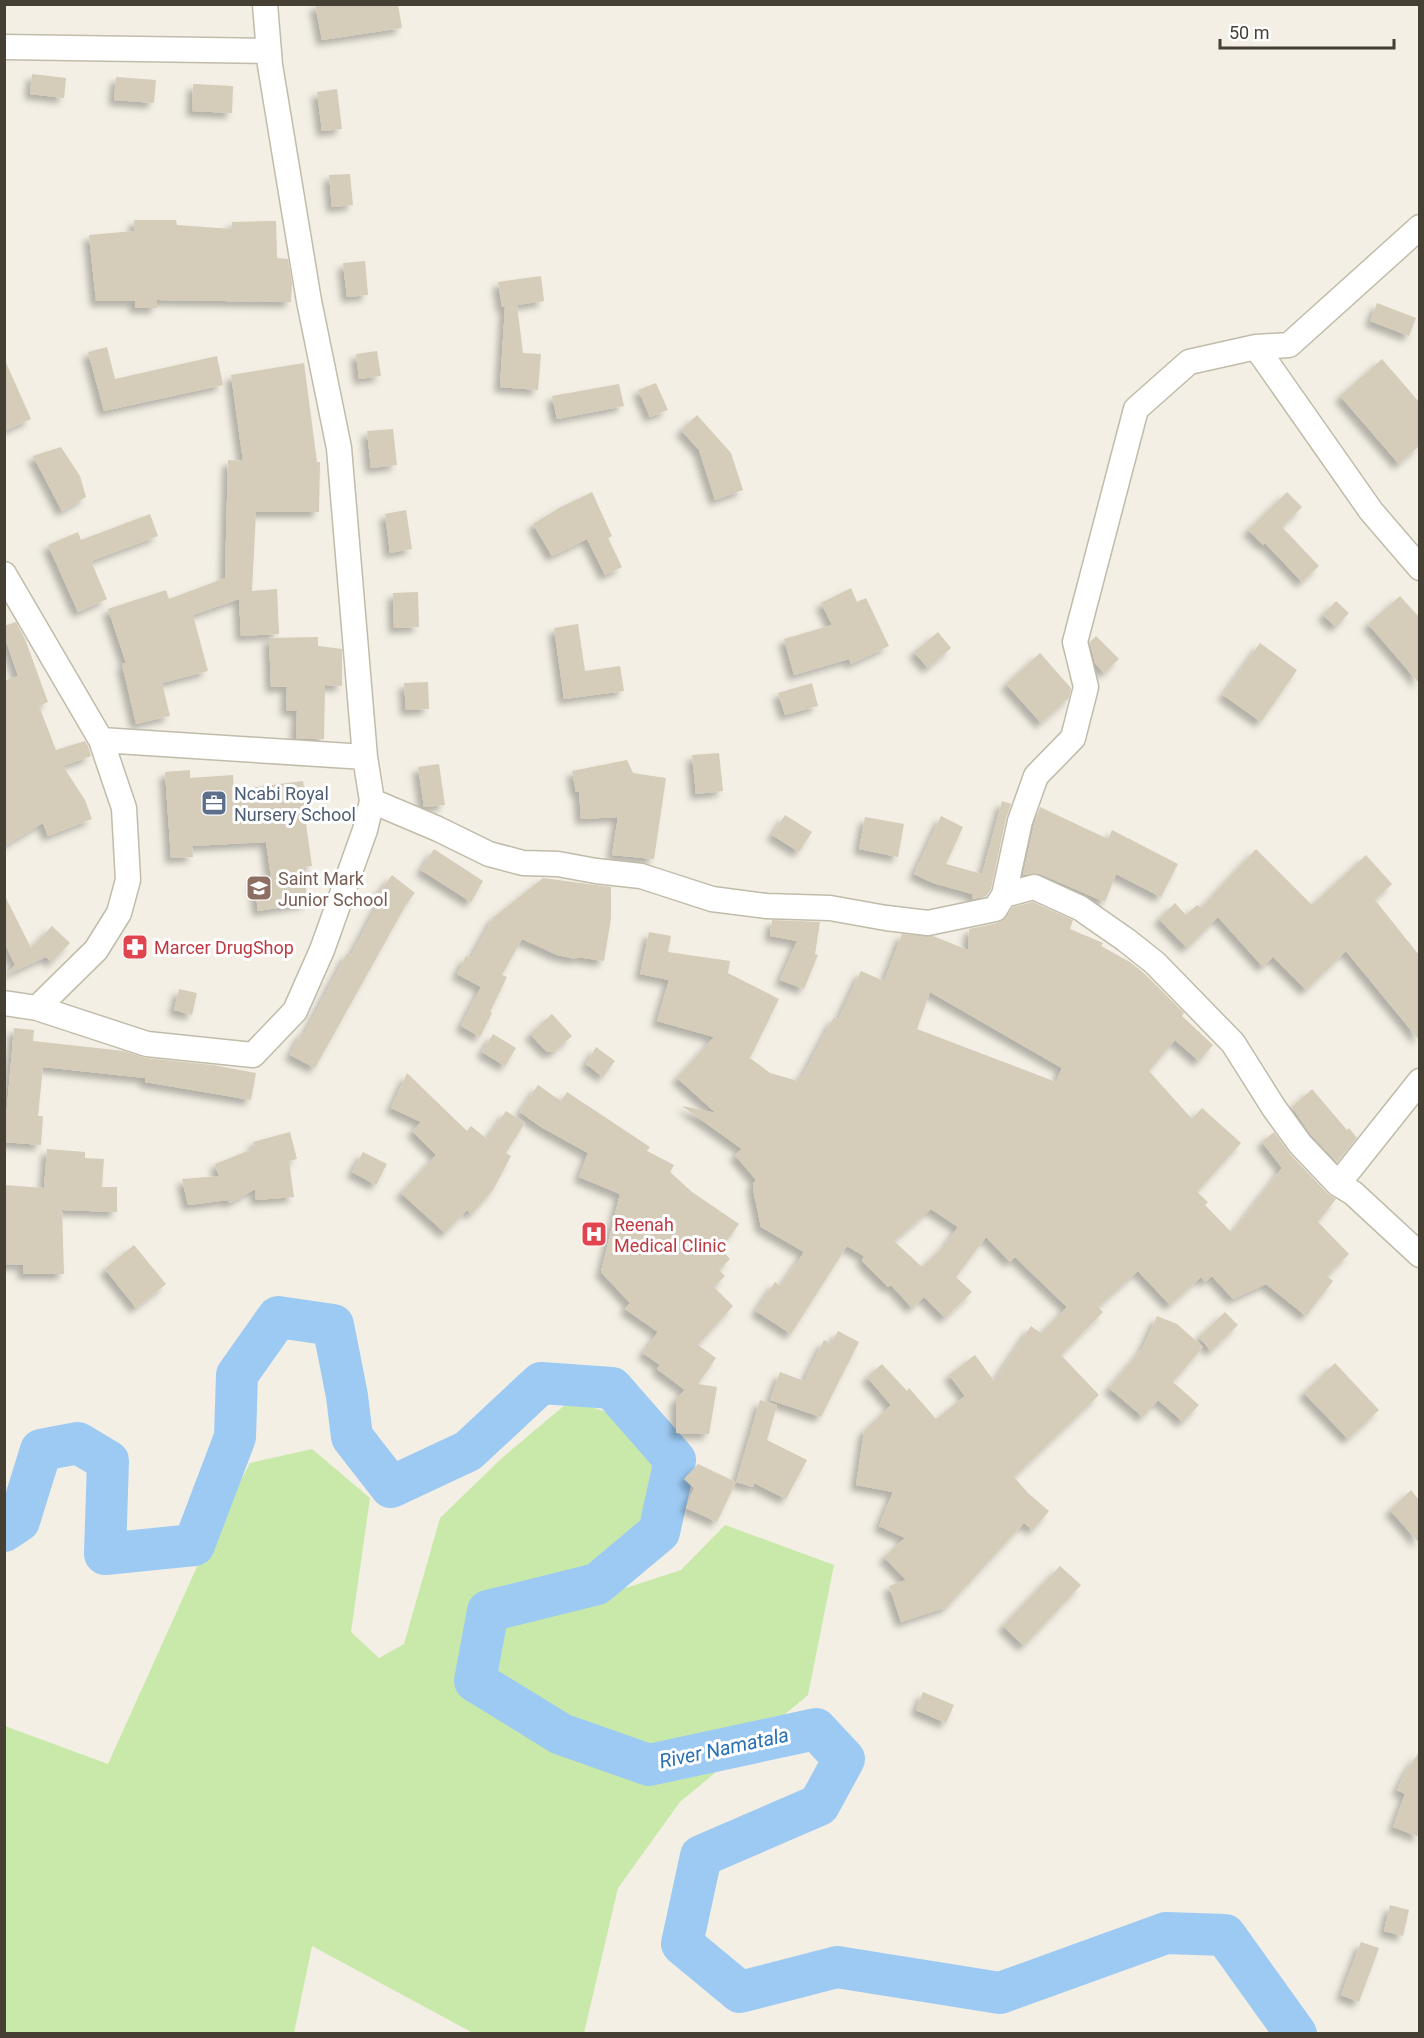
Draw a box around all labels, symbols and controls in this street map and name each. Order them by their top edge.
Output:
scale bar [1220,12,1394,50]
text: 50 m [1229,22,1269,43]
place label: Ncabi Royal Nursery School [234,783,356,825]
office icon: Ncabi Royal Nursery School [199,788,229,818]
place label: Saint Mark Junior School [278,868,388,910]
school or university icon: Saint Mark Junior School [244,873,274,903]
pharmacy icon: Marcer DrugShop [120,932,150,962]
place label: Marcer DrugShop [154,937,294,958]
place label: Reenah Medical Clinic [614,1214,726,1256]
hospital icon: Reenah Medical Clinic [579,1219,609,1249]
water label: River Namatala [657,1723,791,1773]

